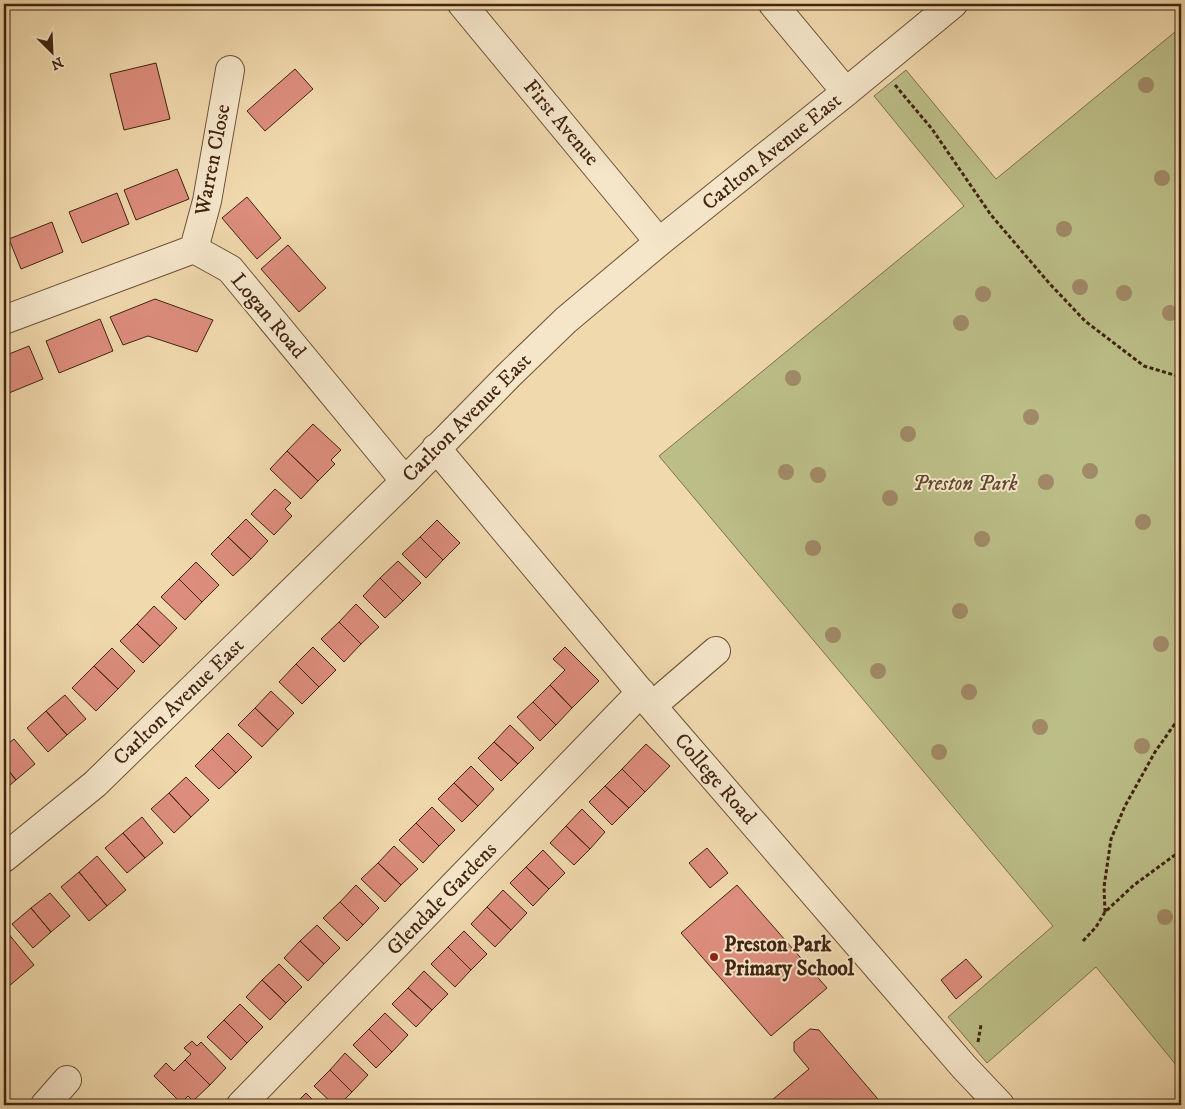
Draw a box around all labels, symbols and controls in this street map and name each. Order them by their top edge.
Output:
north arrow [28,28,78,78]
text: N [48,52,66,74]
street label: First Avenue [517,74,605,172]
street label: Carlton Avenue East [697,88,847,216]
street label: Warren Close [189,102,237,219]
street label: Logan Road [225,268,312,364]
street label: Carlton Avenue East [397,348,537,488]
park label: Preston Park [912,471,1018,497]
street label: Carlton Avenue East [108,633,250,771]
street label: College Road [668,728,762,830]
street label: Glendale Gardens [381,837,503,961]
place label: Preston Park Primary School [724,932,855,982]
marker: Preston Park Primary School [708,951,720,963]

